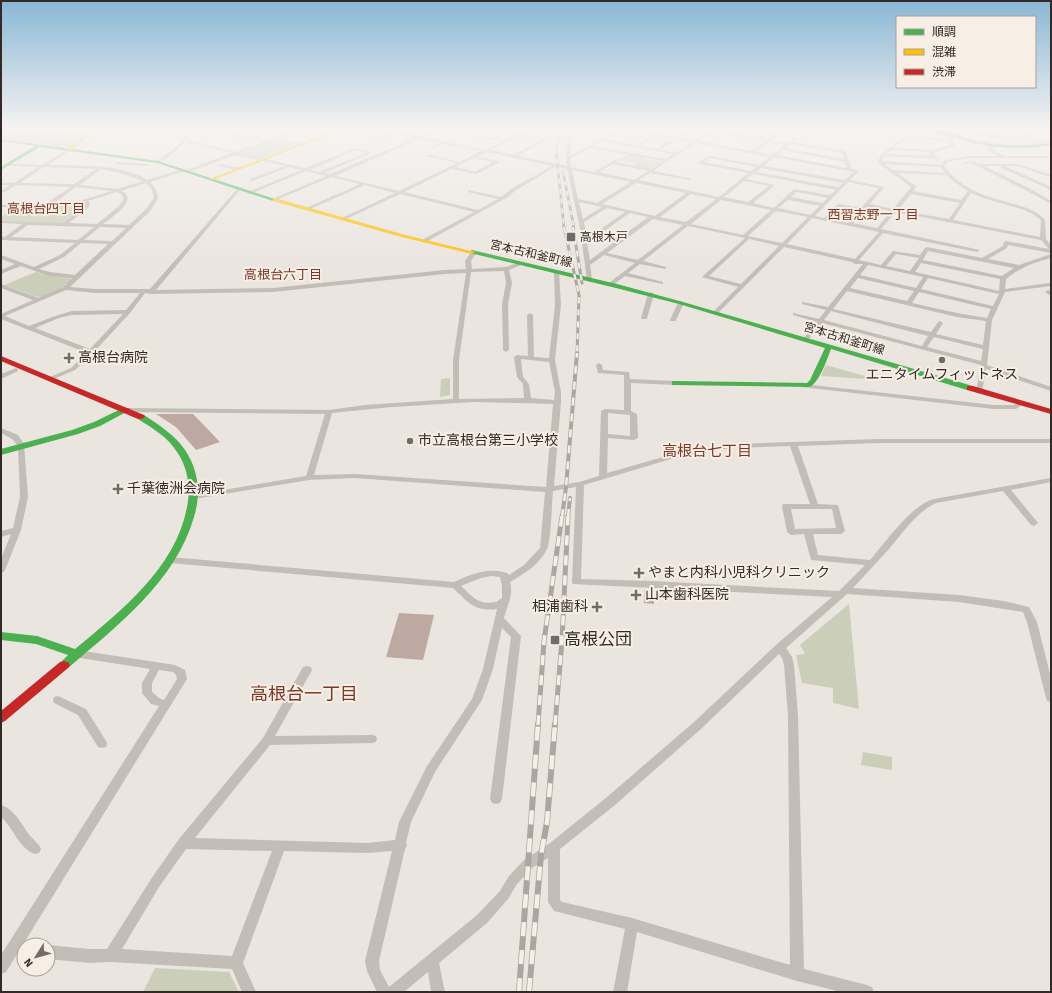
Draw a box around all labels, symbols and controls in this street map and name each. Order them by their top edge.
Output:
legend [896,16,1036,88]
text: 順調 [932,24,956,41]
text: 混雑 [932,44,956,61]
text: 渋滞 [932,64,956,81]
district label: 高根台四丁目 [7,200,85,218]
district label: 西習志野一丁目 [827,206,919,224]
place label: 高根木戸 [580,229,628,246]
marker: 高根木戸 [565,231,577,243]
street label: 宮本古和釜町線 [488,236,574,272]
district label: 高根台六丁目 [244,266,322,284]
street label: 宮本古和釜町線 [801,319,887,359]
place label: 高根台病院 [78,348,148,368]
marker: 高根台病院 [63,352,75,364]
marker: エニタイムフィットネス [937,355,947,365]
place label: エニタイムフィットネス [866,365,1018,385]
place label: 市立高根台第三小学校 [418,431,558,451]
marker: 市立高根台第三小学校 [405,436,415,446]
district label: 高根台七丁目 [662,441,752,462]
place label: 千葉徳洲会病院 [127,479,225,499]
marker: 千葉徳洲会病院 [112,483,124,495]
place label: やまと内科小児科クリニック [648,563,830,583]
marker: やまと内科小児科クリニック [633,567,645,579]
place label: 山本歯科医院 [645,585,729,605]
marker: 山本歯科医院 [630,589,642,601]
place label: 相浦歯科 [532,597,588,617]
marker: 相浦歯科 [591,601,603,613]
place label: 高根公団 [564,628,632,652]
marker: 高根公団 [549,634,561,646]
district label: 高根台一丁目 [250,682,358,707]
north arrow [16,937,56,977]
text: N [20,955,37,970]

